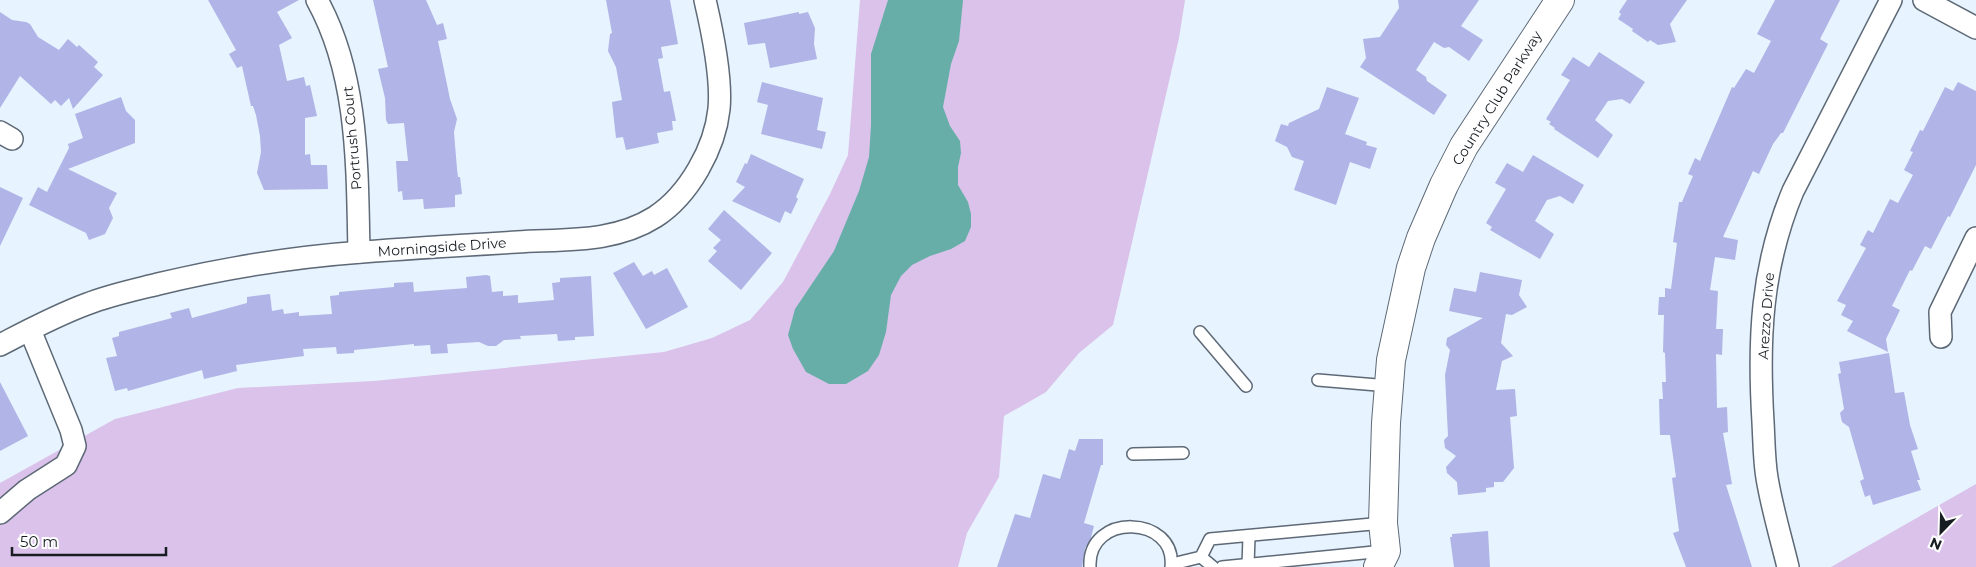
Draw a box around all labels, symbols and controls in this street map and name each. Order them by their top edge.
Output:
street label: Country Club Parkway [1448,27,1546,169]
street label: Portrush Court [338,85,366,191]
street label: Morningside Drive [377,234,507,260]
street label: Arezzo Drive [1754,272,1778,360]
north arrow [1916,507,1966,557]
scale bar [12,524,166,556]
text: 50 m [20,532,58,551]
text: N [1927,533,1945,554]

